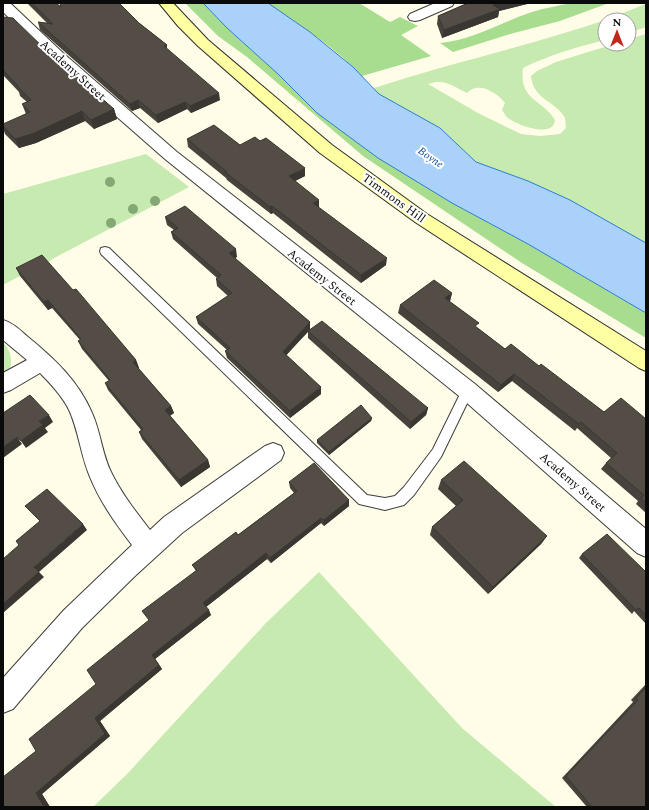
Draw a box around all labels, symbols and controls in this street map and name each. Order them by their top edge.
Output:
north arrow [597,12,637,52]
text: N [613,14,622,31]
street label: Academy Street [35,35,110,105]
water label: Boyne [414,142,447,172]
street label: Timmons Hill [358,169,429,228]
street label: Academy Street [283,244,360,311]
street label: Academy Street [535,448,610,517]

